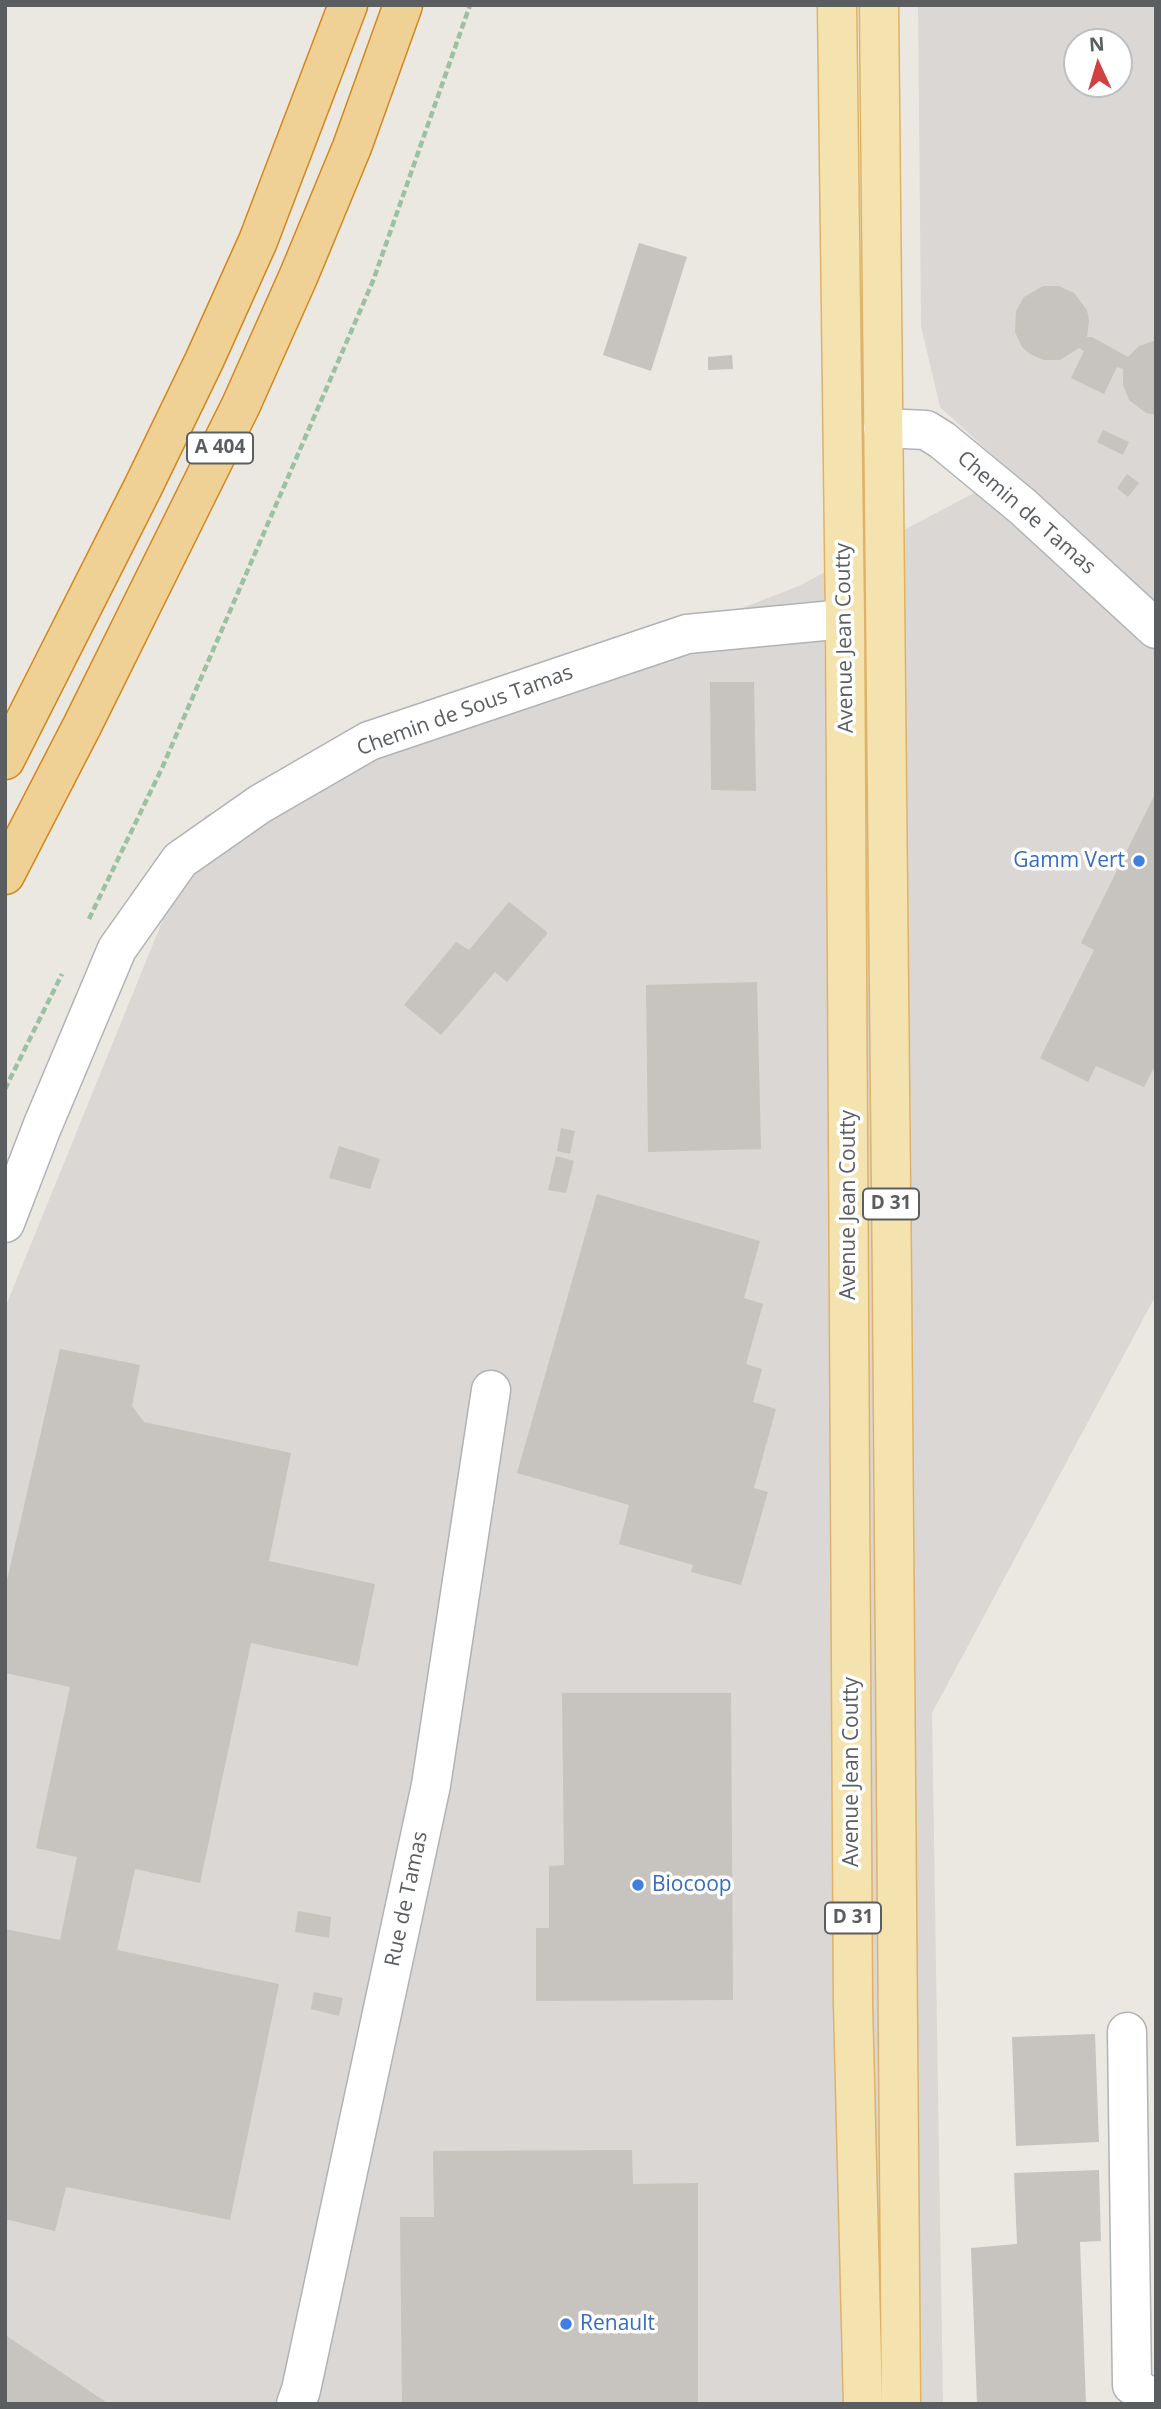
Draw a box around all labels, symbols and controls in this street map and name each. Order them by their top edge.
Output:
north arrow [1063,28,1133,98]
text: N [1088,31,1105,58]
road number: A 404 [187,432,253,463]
street label: Chemin de Tamas [952,446,1100,580]
street label: Avenue Jean Coutty [831,543,859,733]
street label: Chemin de Sous Tamas [354,660,576,762]
place label: Gamm Vert [1013,848,1125,874]
marker: Gamm Vert [1131,853,1147,869]
street label: Avenue Jean Coutty [836,1110,862,1300]
road number: D 31 [863,1188,919,1220]
street label: Avenue Jean Coutty [839,1677,865,1867]
street label: Rue de Tamas [380,1829,434,1969]
place label: Biocoop [652,1872,732,1898]
marker: Biocoop [630,1877,646,1893]
road number: D 31 [825,1902,881,1934]
place label: Renault [580,2311,655,2337]
marker: Renault [558,2316,574,2332]

